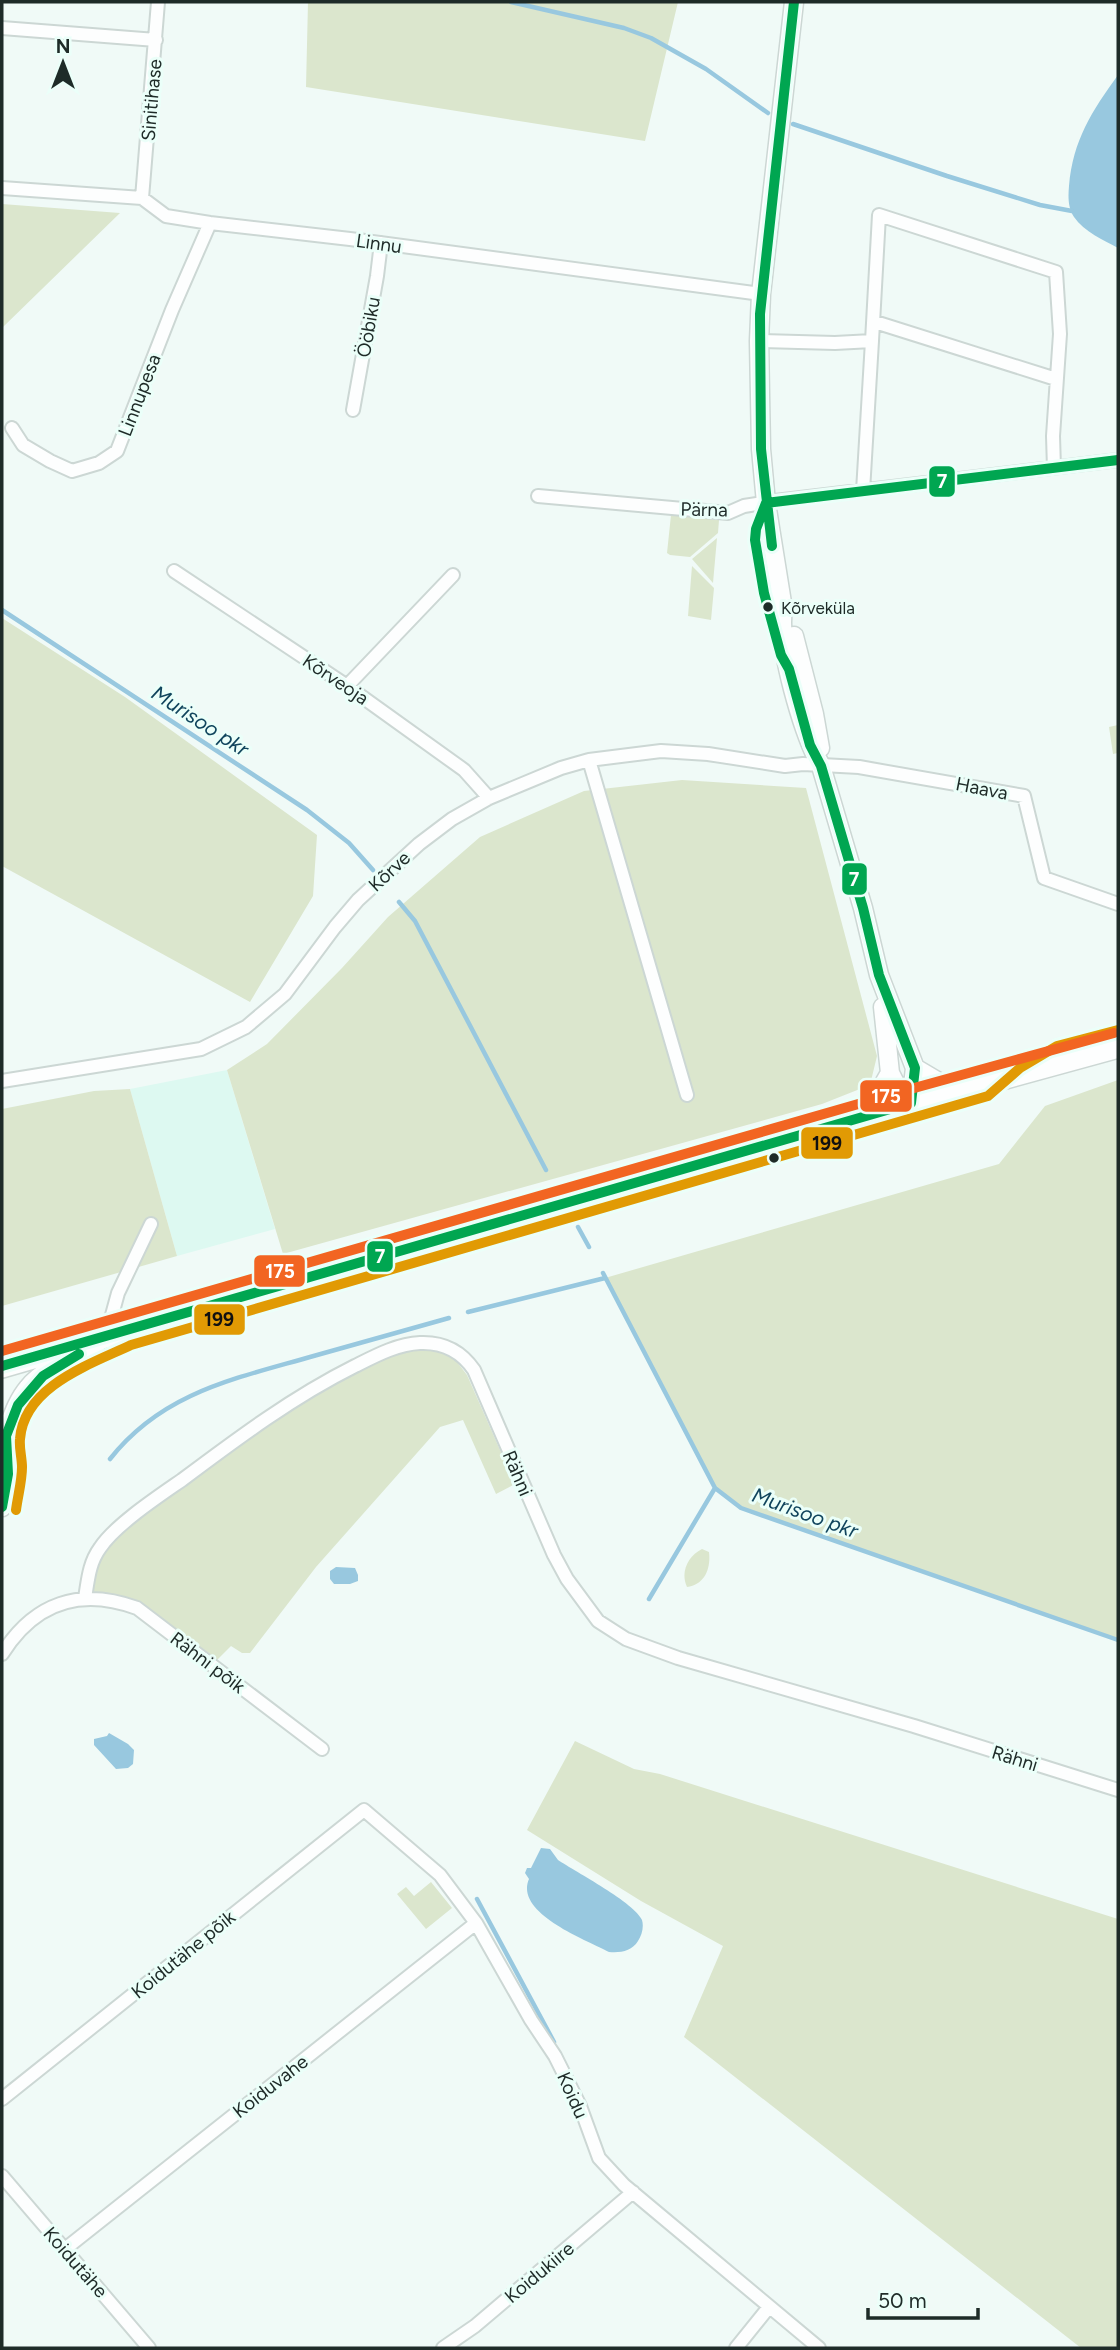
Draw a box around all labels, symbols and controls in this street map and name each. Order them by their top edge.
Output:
north arrow [28,28,98,98]
text: N [56,35,70,58]
street label: Sinitihase [136,58,167,142]
street label: Linnu [354,229,403,258]
street label: Ööbiku [352,295,385,359]
street label: Linnupesa [113,351,166,440]
line badge: 7 [928,465,956,498]
text: 7 [937,470,947,493]
street label: Pärna [680,498,728,521]
place label: Kõrveküla [781,598,855,618]
marker: Kõrveküla [761,600,775,614]
street label: Kõrveoja [298,649,373,710]
water label: Murisoo pkr [147,680,254,762]
street label: Haava [954,772,1010,805]
street label: Kõrve [364,846,415,896]
line badge: 7 [841,862,868,896]
text: 7 [849,868,859,891]
line badge: 175 [859,1079,913,1113]
text: 175 [871,1085,901,1108]
line badge: 199 [800,1126,854,1160]
text: 199 [812,1132,842,1155]
unlabelled marker [767,1151,781,1165]
line badge: 7 [366,1240,394,1273]
text: 7 [375,1245,385,1268]
line badge: 175 [253,1254,306,1288]
text: 175 [265,1260,295,1283]
line badge: 199 [193,1303,246,1336]
text: 199 [204,1308,234,1331]
street label: Rähni [498,1447,537,1499]
water label: Murisoo pkr [749,1482,862,1544]
street label: Rähni põik [166,1627,250,1698]
street label: Rähni [989,1741,1041,1776]
street label: Koidutähe põik [127,1905,241,2003]
street label: Koiduvahe [228,2050,312,2123]
street label: Koidu [552,2068,593,2122]
street label: Koidutähe [39,2222,113,2302]
street label: Koidukiire [500,2237,579,2308]
scale bar [868,2276,978,2320]
text: 50 m [878,2288,927,2313]

